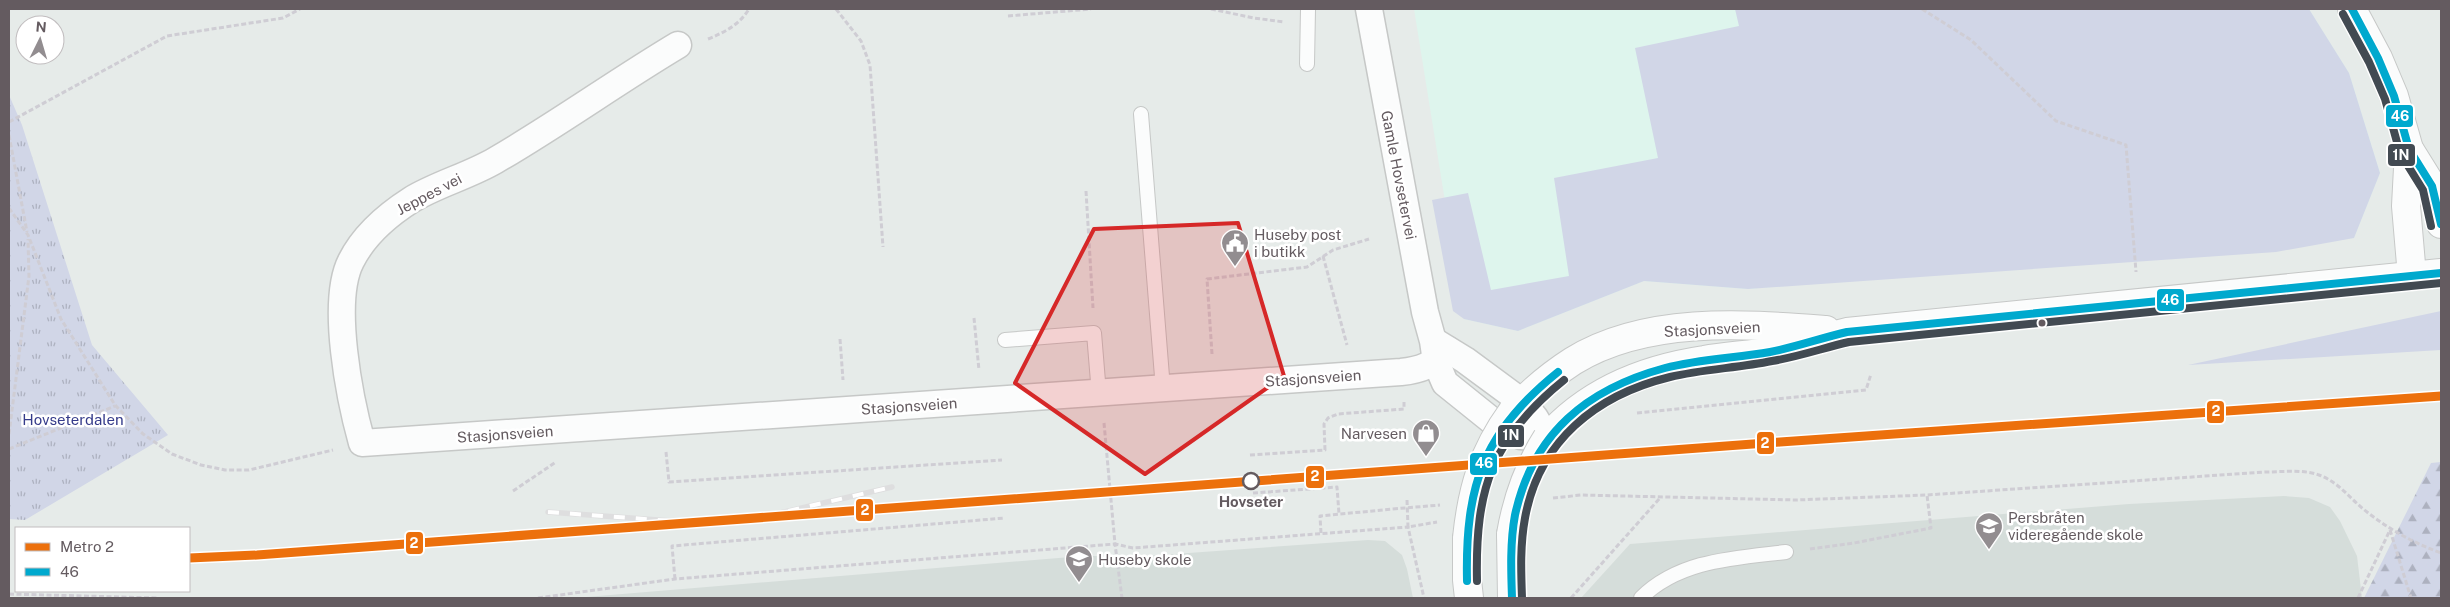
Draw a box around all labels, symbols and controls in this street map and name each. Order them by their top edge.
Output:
north arrow [15,15,65,65]
text: N [35,19,47,35]
line badge: 46 [2385,104,2414,128]
text: 46 [2391,108,2409,124]
street label: Gamle Hovsetervei [1378,109,1420,241]
line badge: 1N [2387,143,2416,167]
text: 1N [2393,147,2409,163]
street label: Jeppes vei [394,170,464,218]
place label: Huseby post i butikk [1254,226,1342,260]
public building icon: Huseby post i butikk [1220,228,1250,267]
line badge: 46 [2156,288,2185,312]
text: 46 [2161,292,2179,308]
street label: Stasjonsveien [1663,318,1761,340]
unlabelled marker [2037,318,2047,328]
street label: Stasjonsveien [1264,366,1362,390]
street label: Stasjonsveien [860,394,958,418]
line badge: 2 [2206,400,2225,424]
text: 2 [2212,403,2221,419]
park label: Hovseterdalen [22,411,124,428]
shop icon: Narvesen [1411,418,1441,457]
street label: Stasjonsveien [456,422,554,446]
line badge: 1N [1497,424,1525,448]
place label: Narvesen [1341,425,1407,442]
text: 1N [1503,427,1519,443]
line badge: 2 [1756,431,1775,455]
text: 2 [1761,435,1770,451]
line badge: 46 [1469,452,1498,476]
text: 46 [1475,455,1493,471]
line badge: 2 [1305,465,1325,489]
text: 2 [1311,468,1320,484]
marker: Hovseter [1242,472,1260,490]
place label: Hovseter [1219,493,1283,510]
line badge: 2 [855,498,874,522]
text: 2 [861,502,870,518]
place label: Persbråten videregående skole [2008,509,2143,543]
school or university icon: Persbråten videregående skole [1974,511,2004,550]
legend [15,527,190,592]
line badge: 2 [405,531,424,555]
text: 2 [410,535,419,551]
text: Metro 2 [60,538,114,555]
school or university icon: Huseby skole [1064,544,1094,583]
place label: Huseby skole [1098,551,1192,568]
text: 46 [60,563,79,580]

